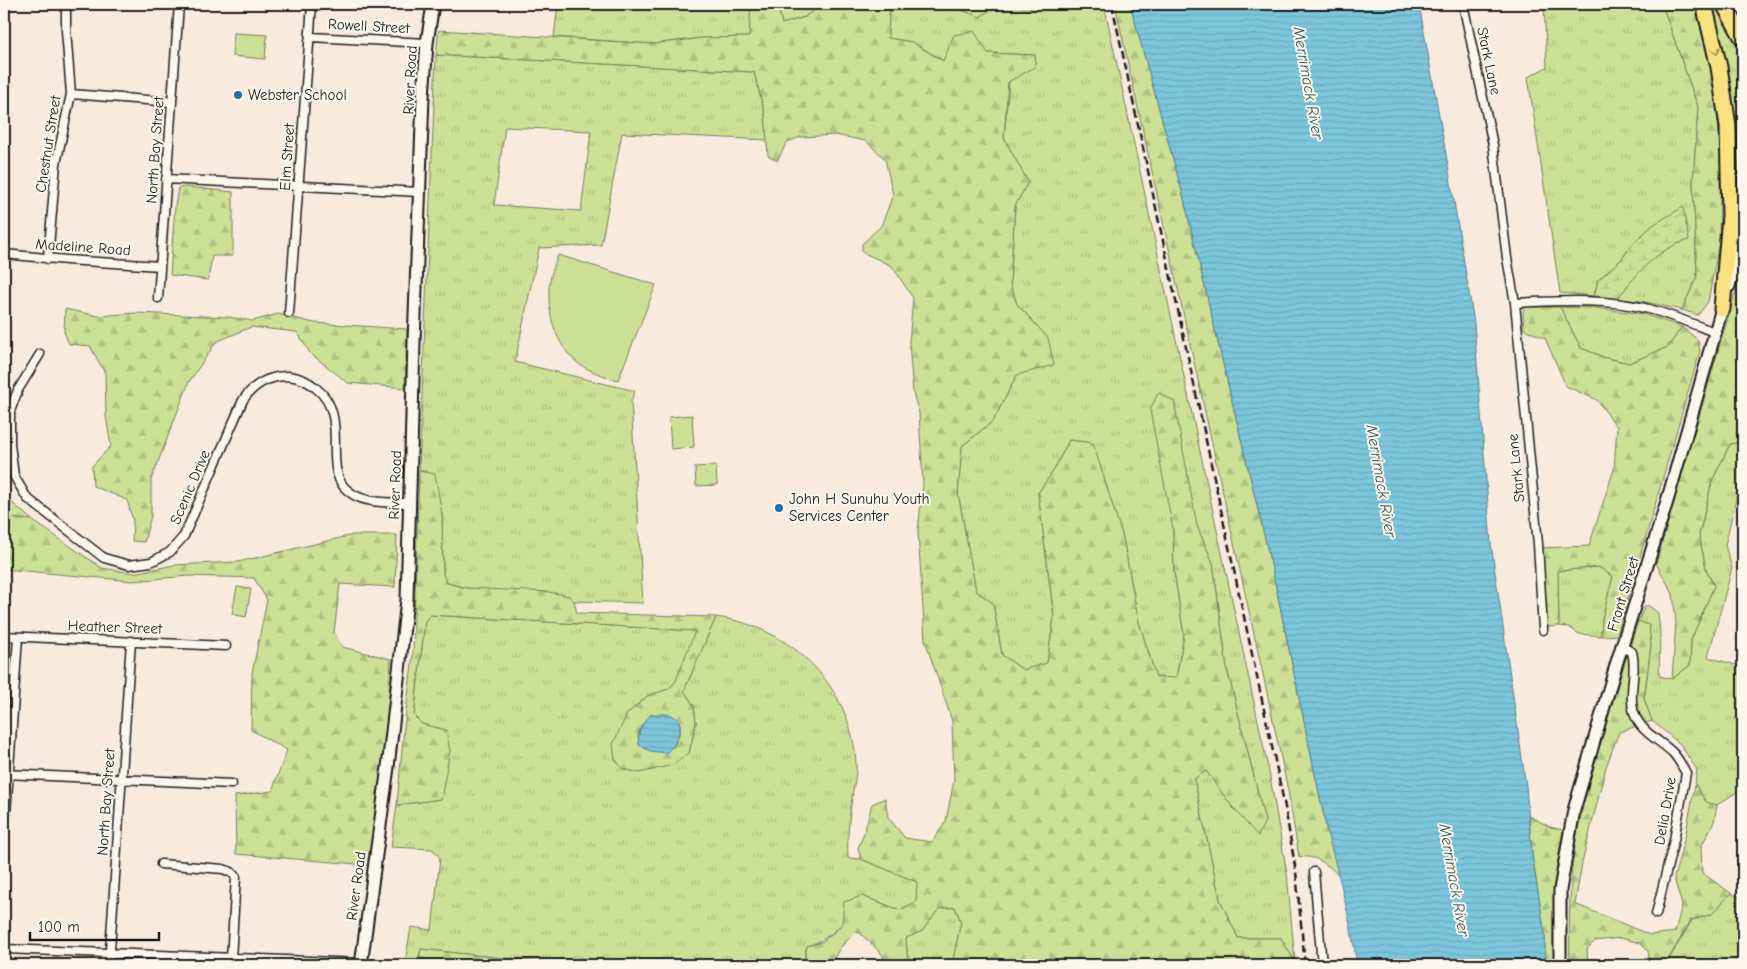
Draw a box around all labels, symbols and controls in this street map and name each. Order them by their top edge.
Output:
street label: Rowell Street [328,15,411,37]
water label: Merrimack River [1289,24,1327,142]
street label: Stark Lane [1473,25,1505,97]
street label: River Road [399,45,421,115]
one-way arrow [1710,46,1721,55]
place label: Webster School [248,86,347,104]
marker: Webster School [232,89,244,101]
street label: Chestnut Street [31,93,65,194]
street label: North Bay Street [142,95,168,204]
street label: Elm Street [276,122,298,191]
street label: Madeline Road [35,235,131,259]
water label: Merrimack River [1362,422,1400,540]
street label: Stark Lane [1503,432,1529,503]
street label: Scenic Drive [166,447,214,527]
street label: River Road [385,450,405,520]
place label: John H Sunuhu Youth Services Center [789,490,930,525]
marker: John H Sunuhu Youth Services Center [773,502,785,514]
street label: Front Street [1603,554,1643,634]
street label: Heather Street [67,616,163,638]
street label: North Bay Street [93,747,119,856]
street label: Delia Drive [1650,775,1680,846]
water label: Merrimack River [1435,821,1473,939]
street label: River Road [342,850,370,922]
scale bar [30,909,159,941]
text: 100 m [38,918,80,936]

